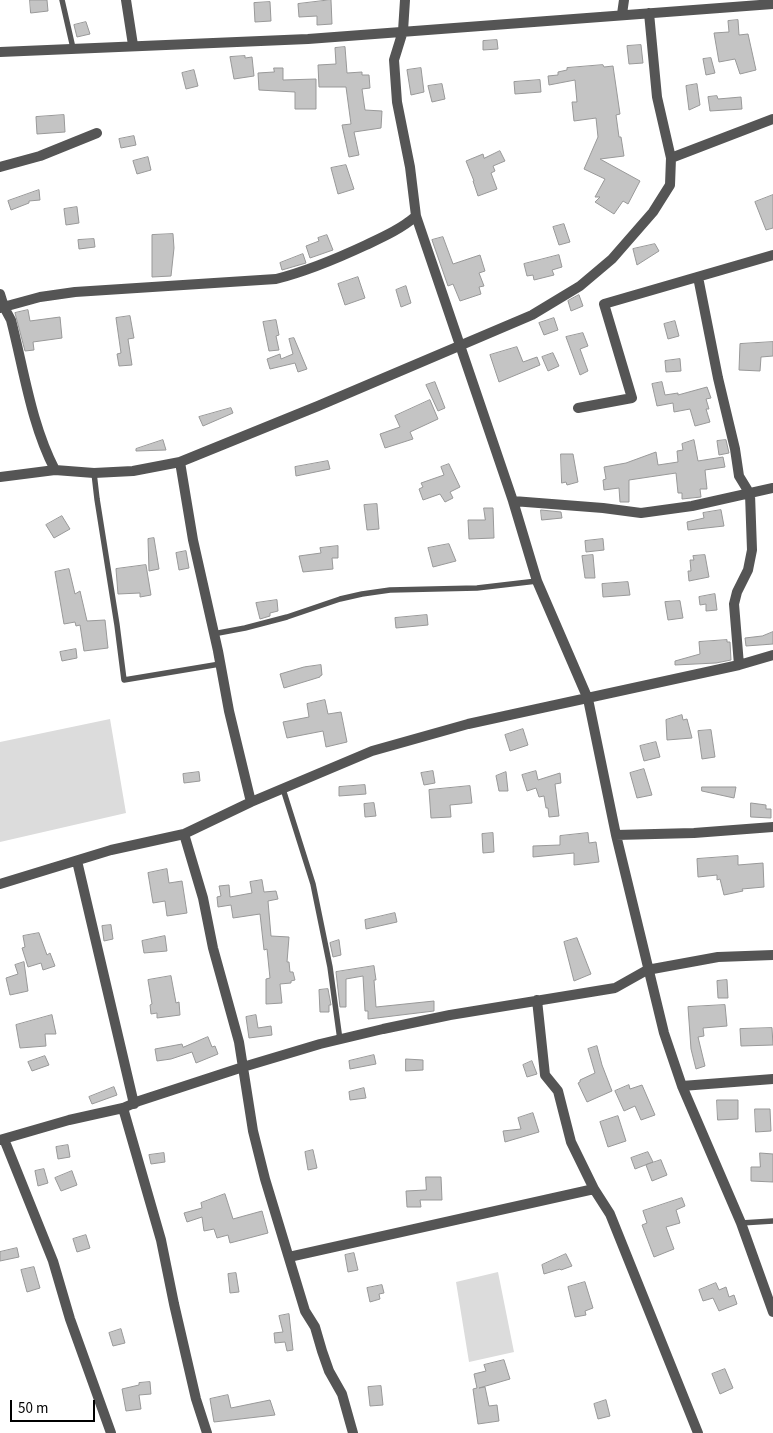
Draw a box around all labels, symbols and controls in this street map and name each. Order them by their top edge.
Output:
scale bar [12,1390,98,1422]
text: 50 m [18,1398,48,1419]

